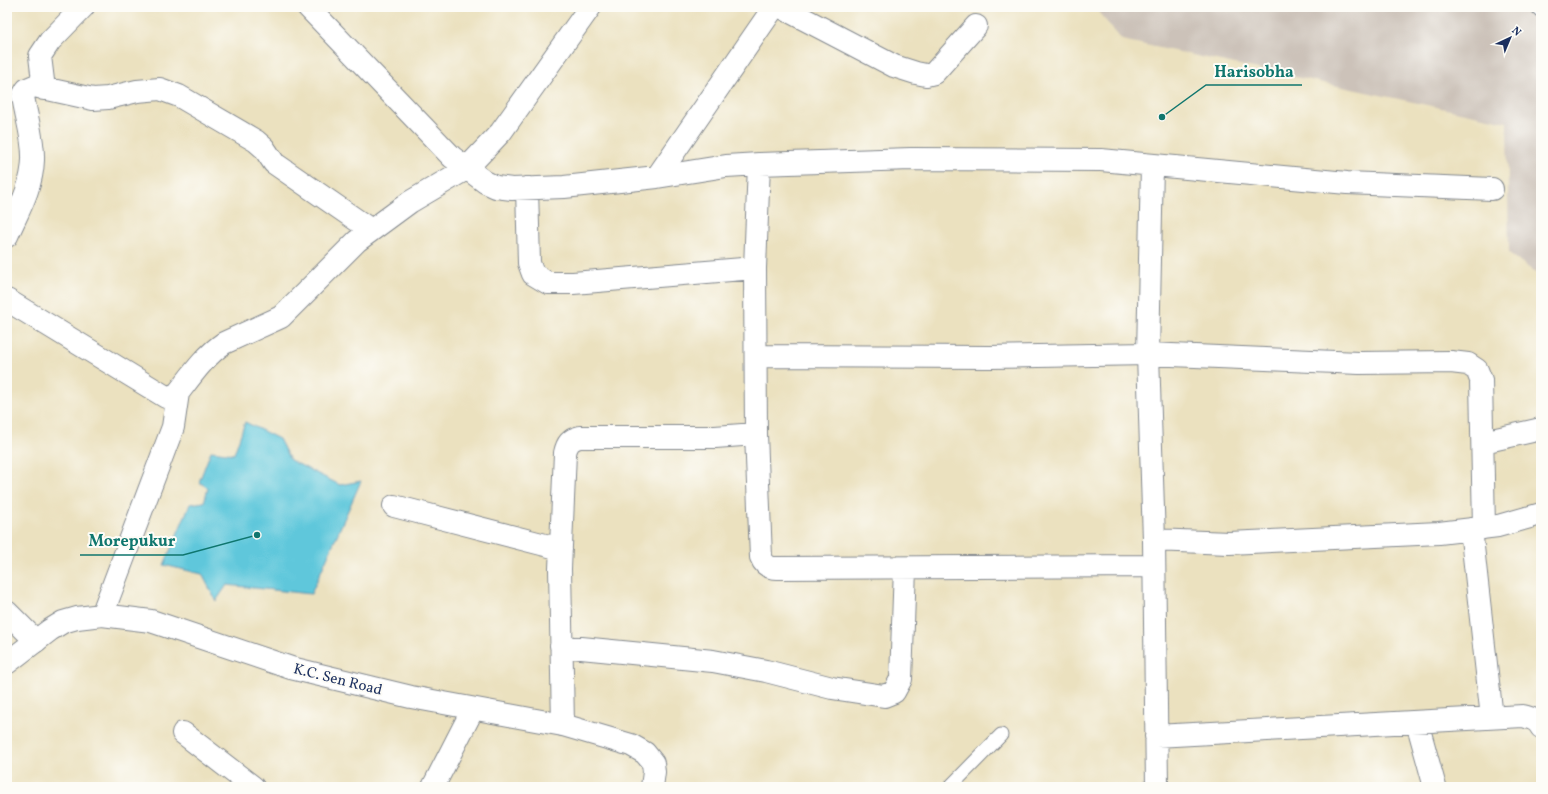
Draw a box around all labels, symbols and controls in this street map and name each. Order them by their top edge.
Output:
north arrow [1490,18,1530,58]
text: N [1508,24,1524,40]
callout: Harisobha [1206,57,1302,85]
text: Harisobha [1214,62,1294,84]
callout: Morepukur [80,527,183,555]
text: Morepukur [89,531,176,553]
street label: K.C. Sen Road [291,659,384,702]

